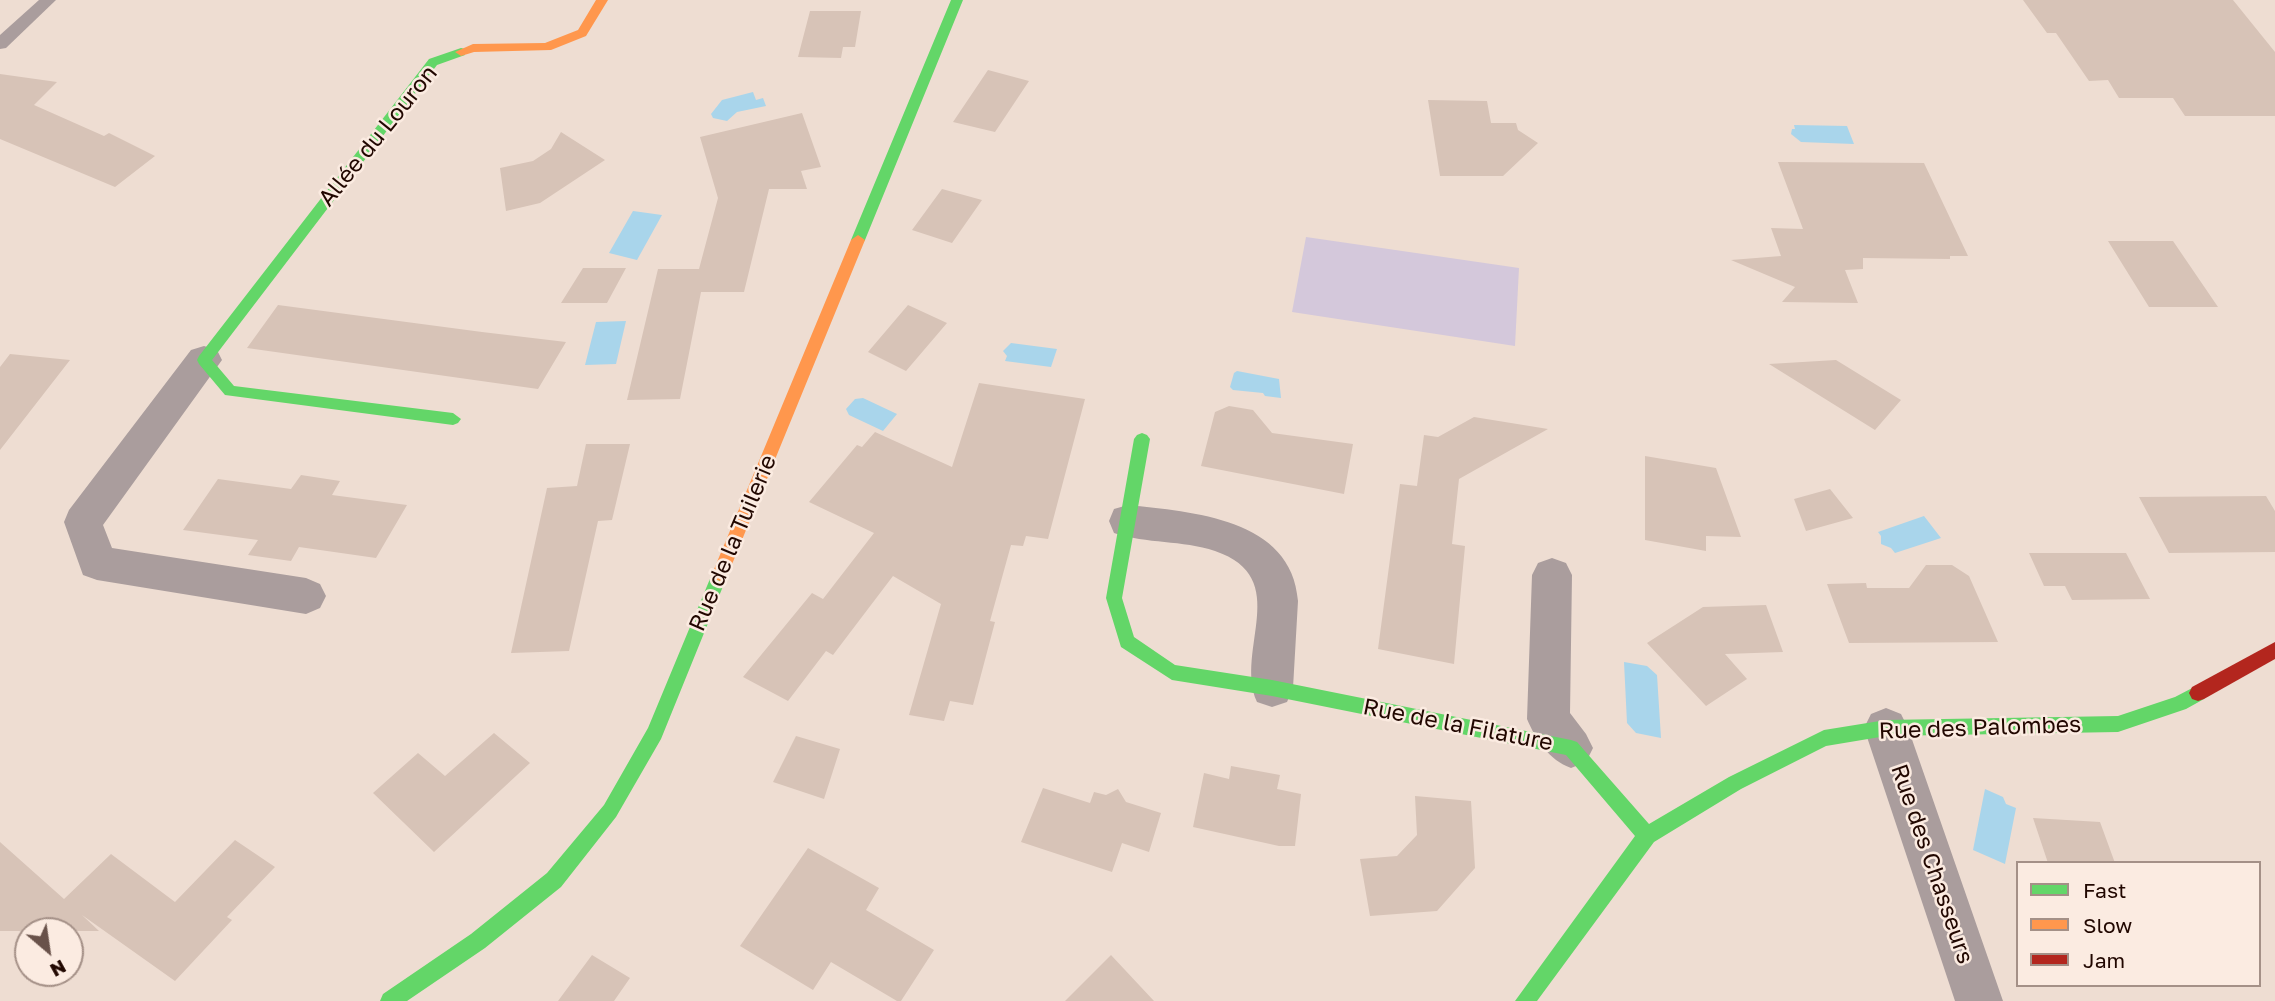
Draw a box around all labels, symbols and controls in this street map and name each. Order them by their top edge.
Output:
street label: Allée du Louron [313,60,443,212]
street label: Rue de la Tuilerie [683,451,783,635]
street label: Rue de la Filature [1361,693,1555,757]
street label: Rue des Palombes [1878,711,2082,745]
street label: Rue des Chasseurs [1885,761,1979,967]
legend [2016,861,2261,987]
text: Fast [2083,877,2126,903]
text: Slow [2083,912,2132,938]
north arrow [14,917,84,987]
text: Jam [2083,947,2125,973]
text: N [47,955,70,983]

